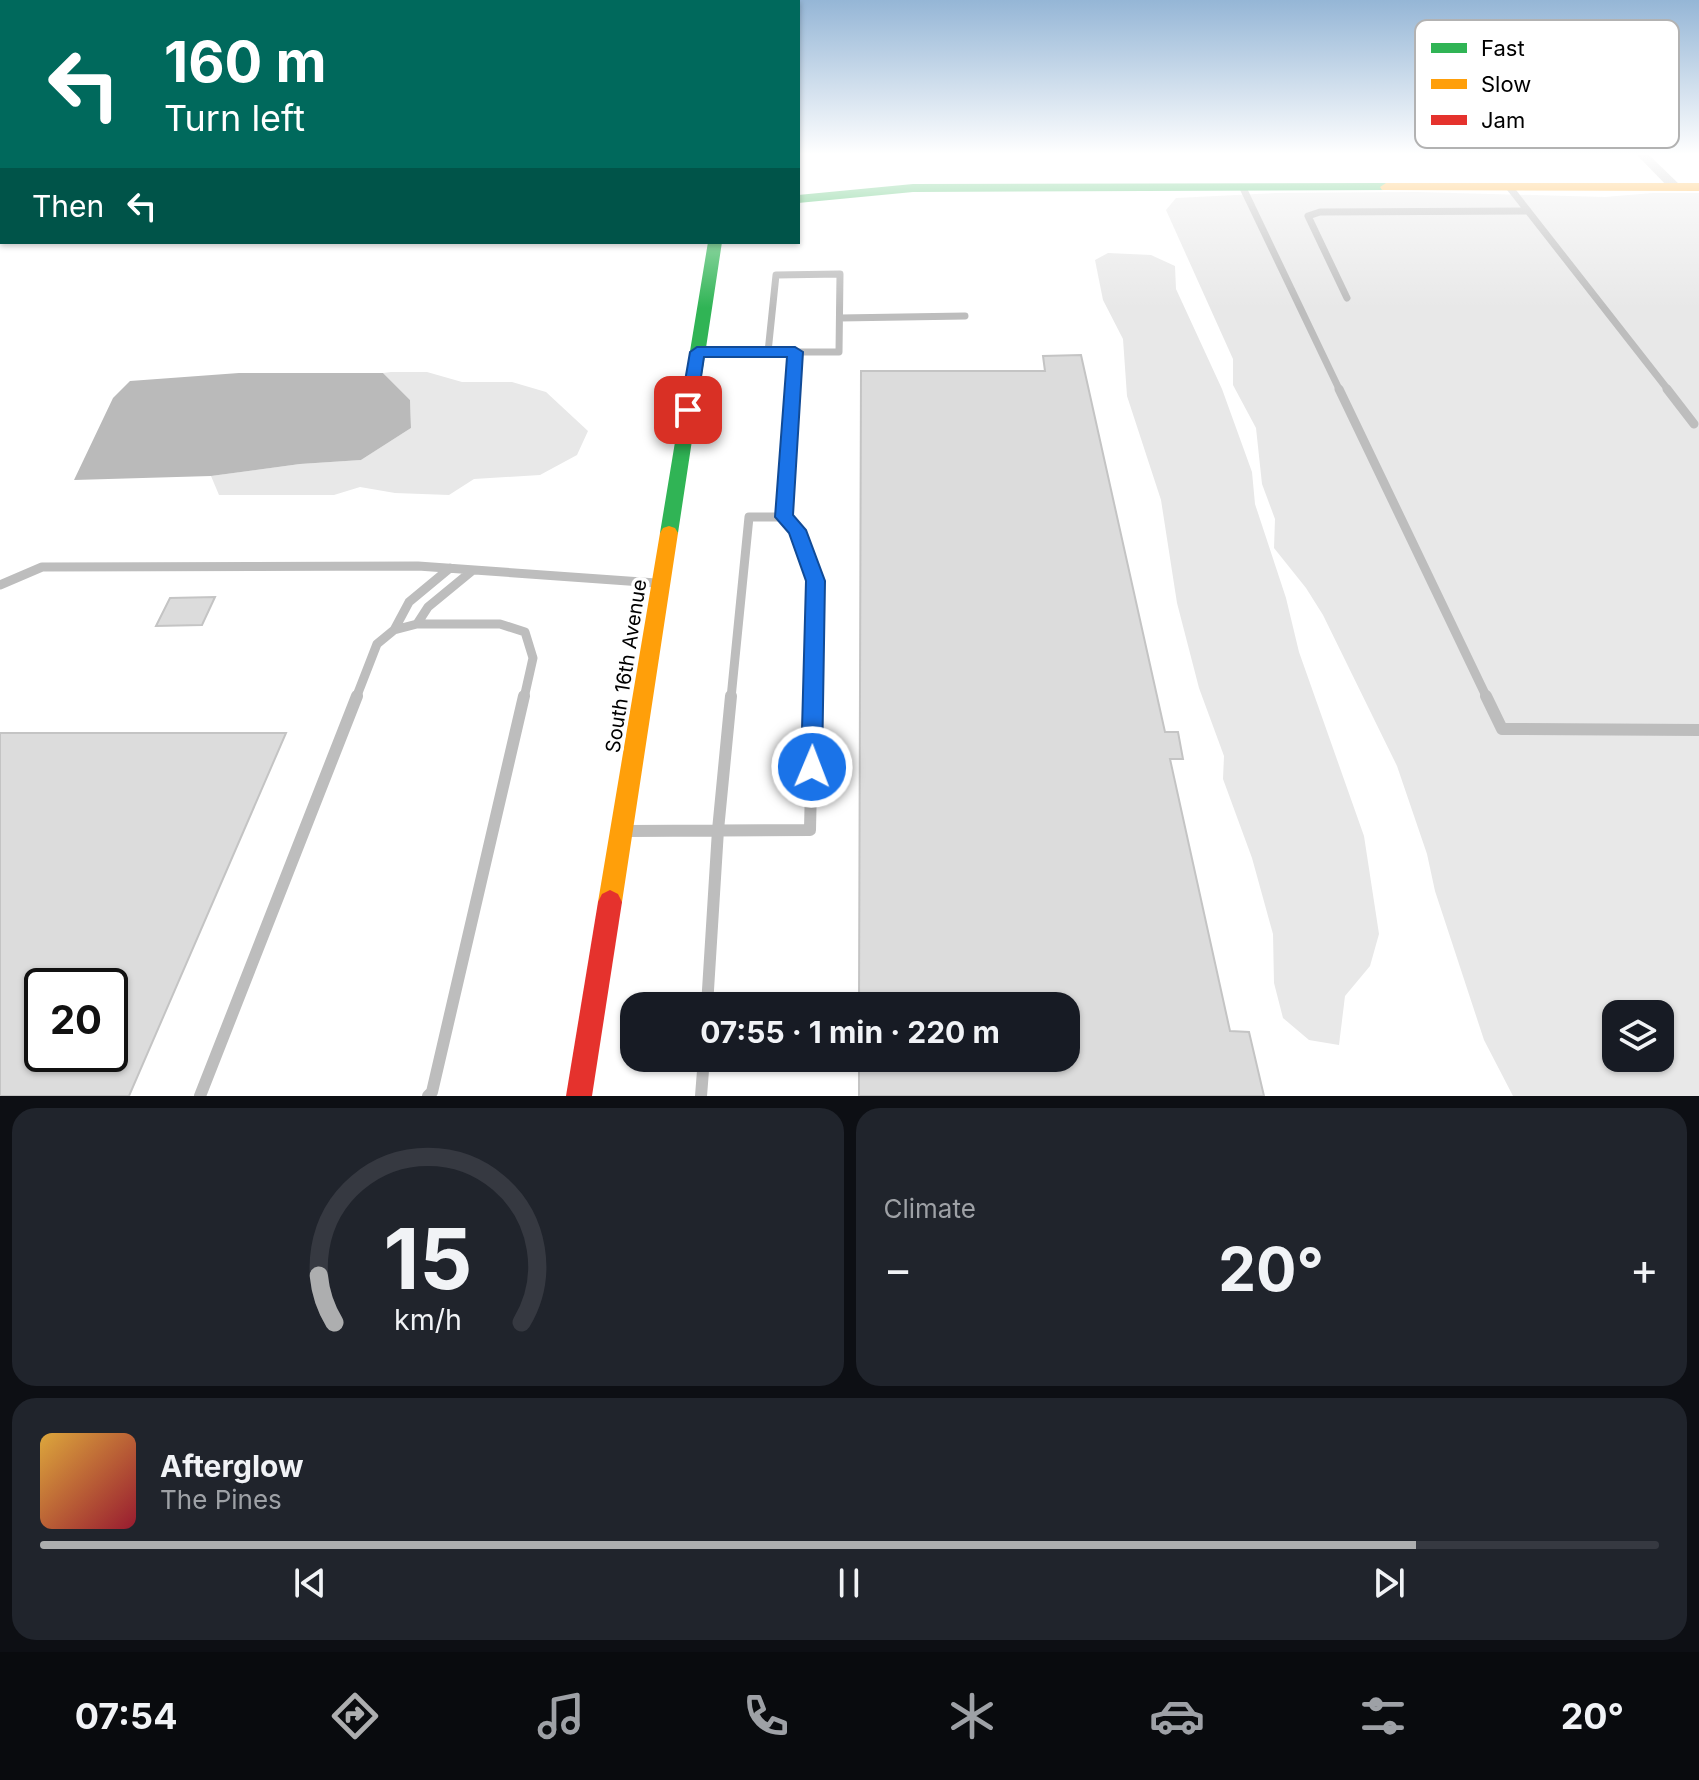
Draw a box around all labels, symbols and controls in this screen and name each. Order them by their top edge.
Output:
legend [1415,20,1679,148]
text: 160 m [164,28,327,96]
icon: left [32,32,136,136]
text: Fast [1481,35,1525,61]
text: Slow [1481,71,1531,97]
text: Turn left [164,96,305,140]
text: Jam [1481,107,1525,133]
icon: left [120,184,164,228]
text: Then [32,188,104,224]
pin [654,376,722,444]
icon: arrive [666,388,710,432]
street label: South 16th Avenue [600,577,652,755]
position arrow [770,725,854,809]
speed limit sign: 20 [24,968,128,1072]
map controls [1602,1000,1674,1072]
button: layers [1602,1000,1674,1072]
text: 07:55 · 1 min · 220 m [700,1014,1000,1050]
text: Climate [884,1193,976,1224]
text: 15 [383,1208,472,1309]
text: 20° [1218,1233,1324,1305]
text: − [884,1242,913,1296]
text: + [1630,1242,1659,1296]
text: km/h [394,1302,462,1337]
text: Afterglow [160,1448,304,1484]
text: The Pines [160,1484,282,1515]
icon: previous [288,1561,332,1605]
icon: pause [827,1561,871,1605]
icon: next [1367,1561,1411,1605]
icon: directions [327,1688,383,1744]
icon: music [533,1688,589,1744]
icon: phone [738,1688,794,1744]
icon: climate [944,1688,1000,1744]
icon: car [1149,1688,1205,1744]
icon: filters [1355,1688,1411,1744]
text: 07:54 [75,1694,177,1738]
text: 20° [1561,1694,1624,1738]

